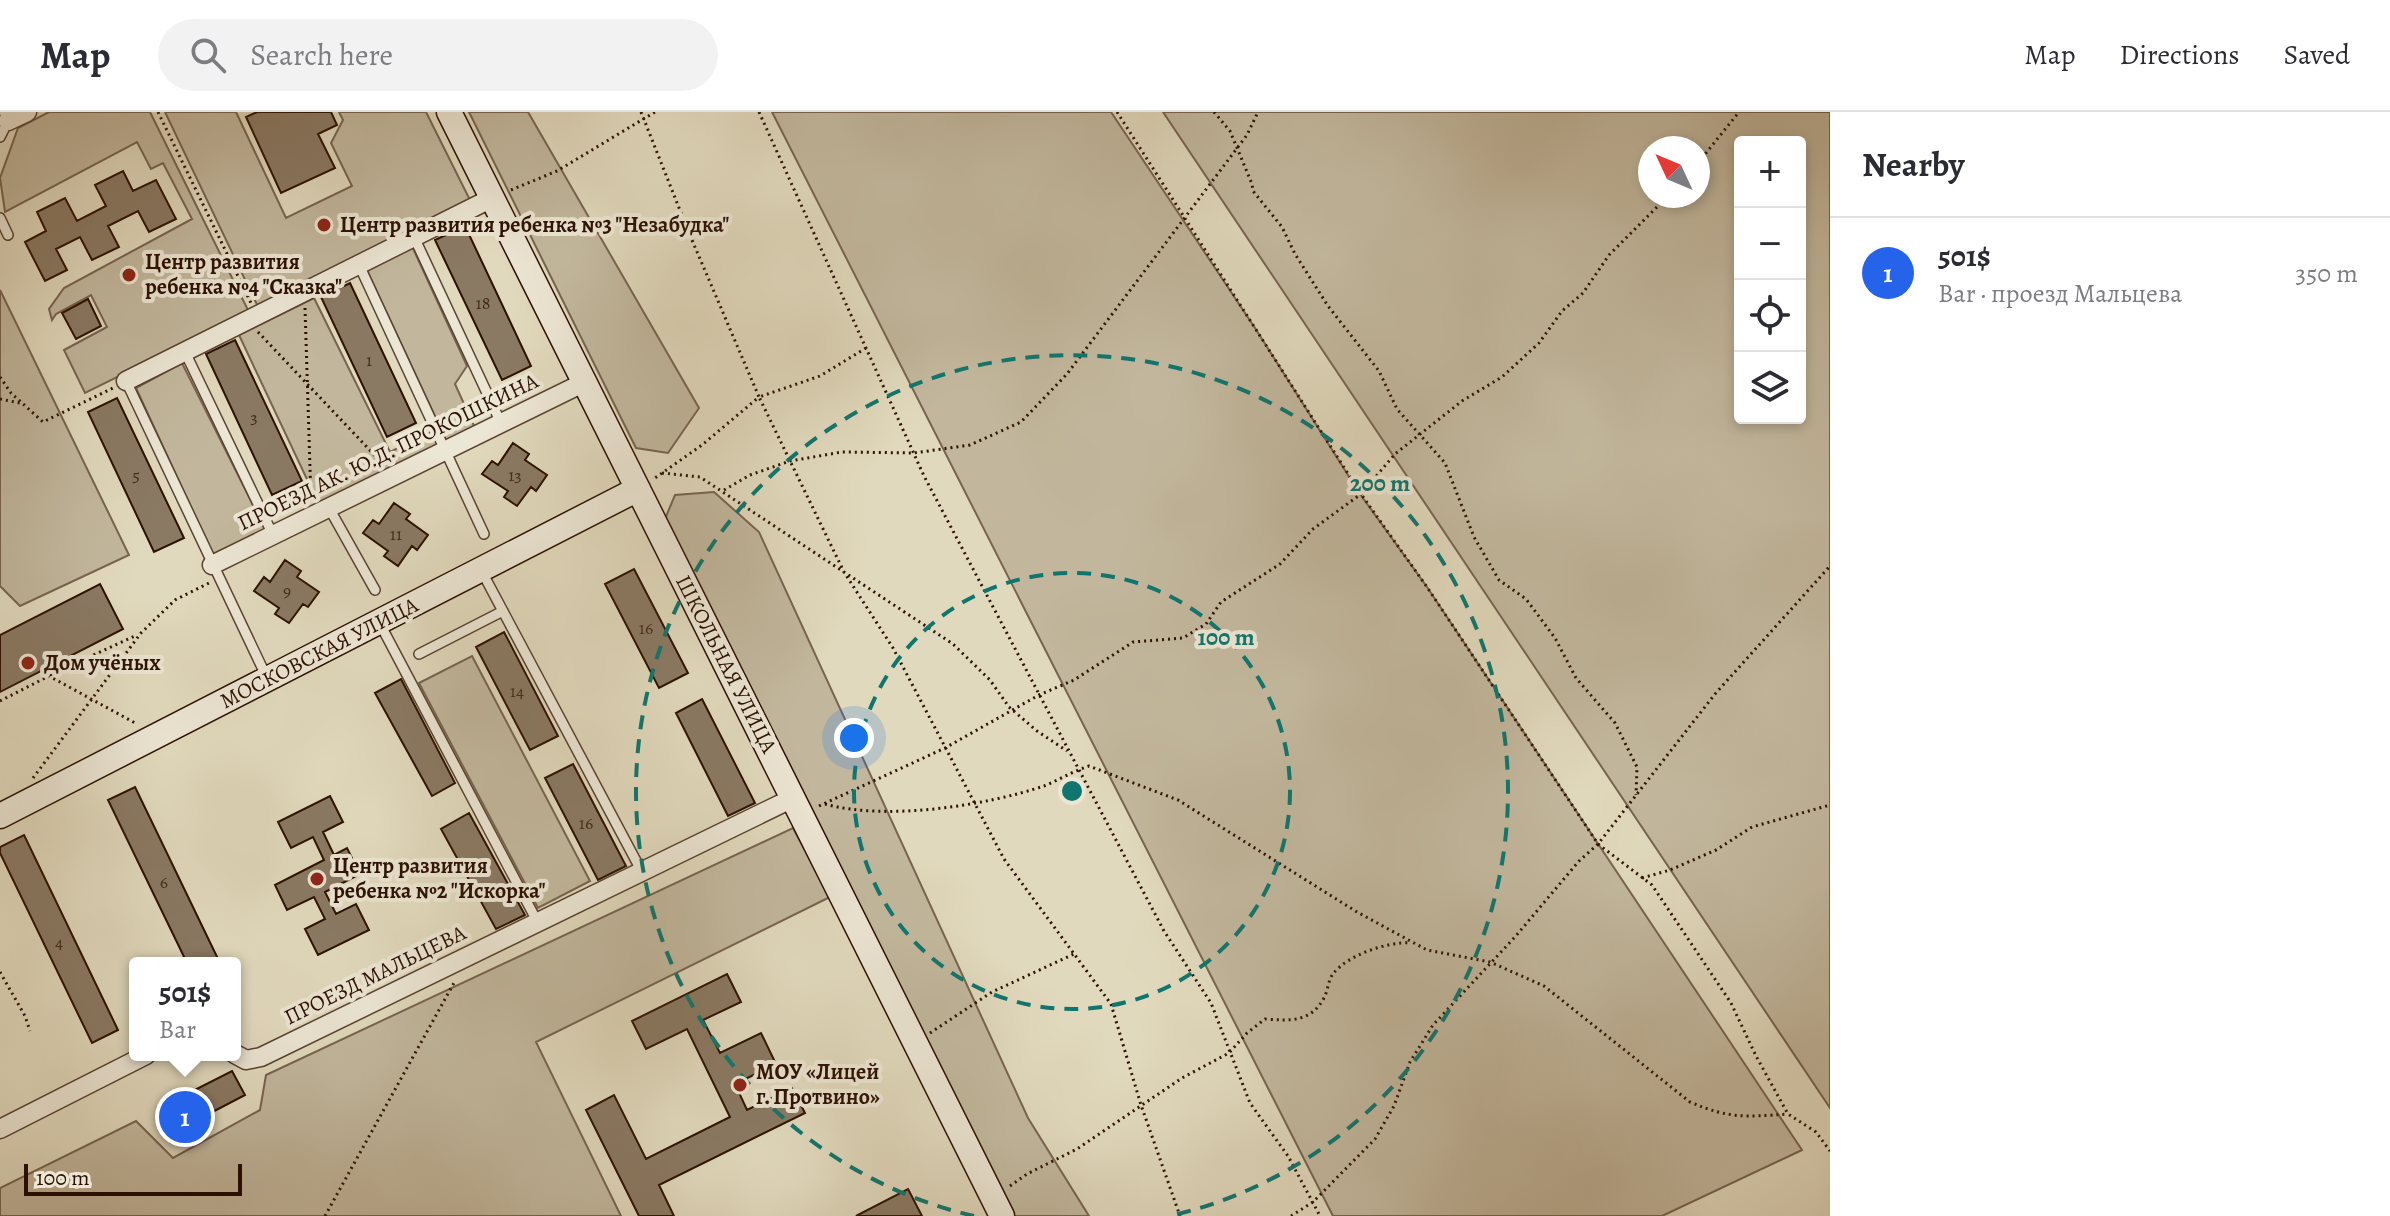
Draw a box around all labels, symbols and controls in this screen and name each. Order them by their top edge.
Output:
search box [158,19,718,91]
text: Map [40,29,110,81]
icon: search [186,33,230,77]
text: Search here [250,35,393,75]
text: Map [2024,36,2075,74]
text: Directions [2119,36,2240,74]
text: Saved [2284,36,2350,74]
north arrow [1638,136,1710,208]
map controls [1734,136,1806,424]
button: + [1734,136,1806,208]
text: Nearby [1862,141,1965,188]
button: − [1734,208,1806,280]
place label: Центр развития ребенка №3 "Незабудка" [340,210,729,240]
marker: Центр развития ребенка №3 "Незабудка" [315,216,333,234]
text: 501$ [1938,236,1991,276]
place label: Центр развития ребенка №4 "Сказка" [145,247,342,302]
text: 1 [1883,256,1893,291]
text: 350 m [2295,256,2358,291]
marker: Центр развития ребенка №4 "Сказка" [120,266,138,284]
text: Bar · проезд Мальцева [1938,276,2182,311]
button: locate [1734,280,1806,352]
house number: 18 [476,291,490,315]
house number: 1 [366,348,372,372]
button: layers [1734,352,1806,424]
street label: ПРОЕЗД АК. Ю.Д. ПРОКОШКИНА [233,365,544,538]
house number: 3 [250,405,258,429]
house number: 5 [132,463,140,487]
house number: 13 [508,463,522,487]
text: 200 m [1350,467,1410,499]
house number: 11 [390,522,402,546]
street label: ШКОЛЬНАЯ УЛИЦА [668,570,784,759]
house number: 9 [283,579,291,603]
street label: МОСКОВСКАЯ УЛИЦА [215,589,424,716]
house number: 16 [639,616,653,640]
text: 100 m [1197,621,1255,653]
place label: Дом учёных [44,648,161,678]
marker: Дом учёных [19,654,37,672]
house number: 14 [510,679,524,703]
your location [834,718,874,758]
centre of rings [1058,777,1086,805]
house number: 16 [579,811,593,835]
place label: Центр развития ребенка №2 "Искорка" [333,851,546,906]
house number: 6 [160,870,168,894]
marker: Центр развития ребенка №2 "Искорка" [308,870,326,888]
street label: ПРОЕЗД МАЛЬЦЕВА [279,917,472,1032]
house number: 4 [55,930,63,954]
popup [129,957,241,1061]
text: 501$ [159,972,211,1012]
text: Bar [159,1012,196,1047]
place label: МОУ «Лицей г. Протвино» [756,1057,880,1112]
marker: МОУ «Лицей г. Протвино» [731,1076,749,1094]
pin: 1 [159,1087,211,1147]
scale bar [24,1160,242,1196]
text: 100 m [36,1163,90,1193]

